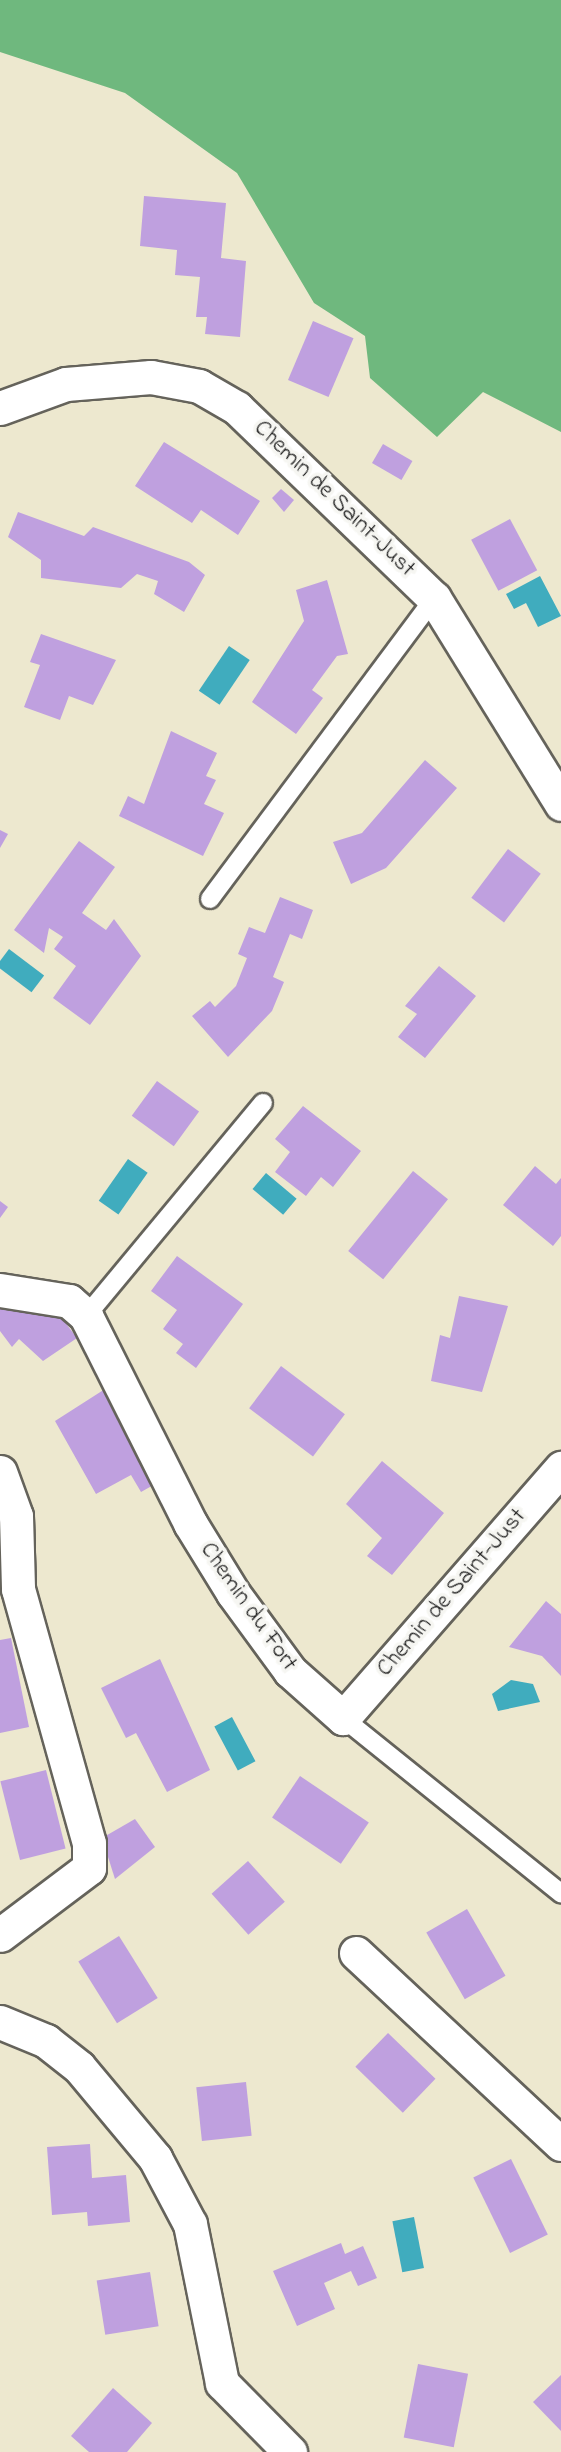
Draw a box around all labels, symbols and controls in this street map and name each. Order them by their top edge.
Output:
street label: Chemin de Saint-Just [247,414,421,584]
street label: Chemin de Saint-Just [371,1503,533,1683]
street label: Chemin du Fort [193,1537,303,1677]

